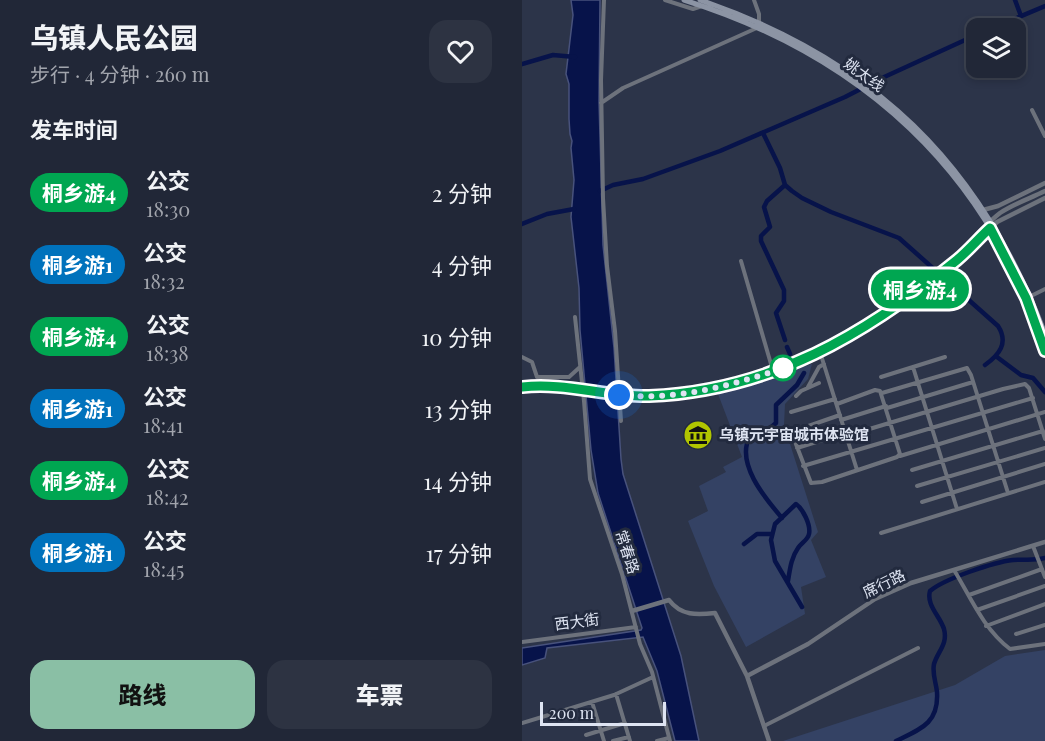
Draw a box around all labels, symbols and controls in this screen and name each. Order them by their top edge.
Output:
text: 乌镇人民公园 [30,18,198,55]
map controls [966,18,1026,78]
button: layers [966,18,1026,78]
button: heart [429,20,492,83]
street label: 姚太线 [841,53,889,96]
text: 步行 · 4 分钟 · 260 m [30,60,210,87]
text: 发车时间 [30,114,118,144]
text: 公交 [146,165,190,195]
text: 桐乡游4 [42,178,116,206]
text: 2 分钟 [432,178,492,208]
text: 18:30 [146,195,190,222]
text: 公交 [143,237,187,267]
text: 桐乡游1 [42,250,113,278]
text: 4 分钟 [432,250,492,280]
text: 18:32 [143,267,185,294]
line badge: 桐乡游4 [878,270,962,308]
text: 桐乡游4 [883,275,957,303]
text: 公交 [146,309,190,339]
text: 桐乡游4 [42,322,116,350]
text: 10 分钟 [421,322,492,352]
text: 18:38 [146,339,189,366]
unlabelled marker [770,355,796,381]
your location [604,380,634,410]
text: 公交 [143,381,187,411]
text: 桐乡游1 [42,394,113,422]
text: 13 分钟 [425,394,492,424]
text: 18:41 [143,411,183,438]
museum icon: 乌镇元宇宙城市体验馆 [682,419,714,451]
place label: 乌镇元宇宙城市体验馆 [719,424,869,444]
text: 公交 [146,453,190,483]
text: 桐乡游4 [42,466,116,494]
text: 14 分钟 [424,466,492,496]
text: 18:42 [146,483,189,510]
text: 公交 [143,525,187,555]
street label: 常春路 [611,527,644,576]
text: 桐乡游1 [42,538,113,566]
text: 17 分钟 [426,538,492,568]
text: 18:45 [143,555,184,582]
street label: 席行路 [859,564,908,602]
street label: 西大街 [553,608,600,634]
button: 路线 [30,660,255,729]
button: 车票 [267,660,492,729]
scale bar [540,699,666,726]
text: 200 m [549,702,594,723]

